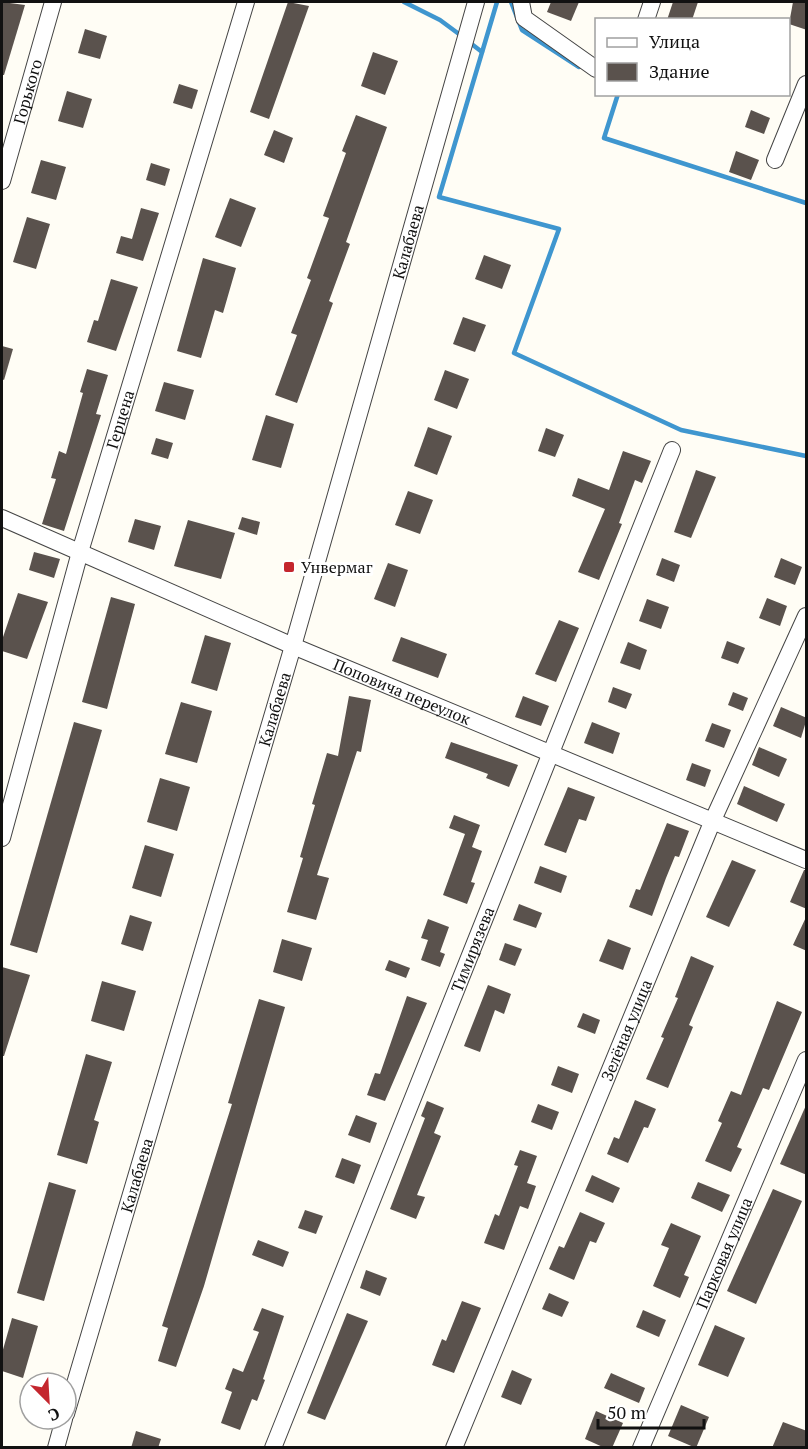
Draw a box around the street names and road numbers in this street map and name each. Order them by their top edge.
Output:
street label: Горького [8,56,47,127]
street label: Калабаева [387,202,429,282]
street label: Герцена [101,387,139,451]
street label: Поповича переулок [330,653,474,730]
street label: Калабаева [253,669,296,749]
street label: Тимирязева [445,903,499,995]
street label: Зелёная улица [596,976,657,1084]
street label: Калабаева [115,1135,158,1215]
street label: Парковая улица [691,1194,757,1312]

